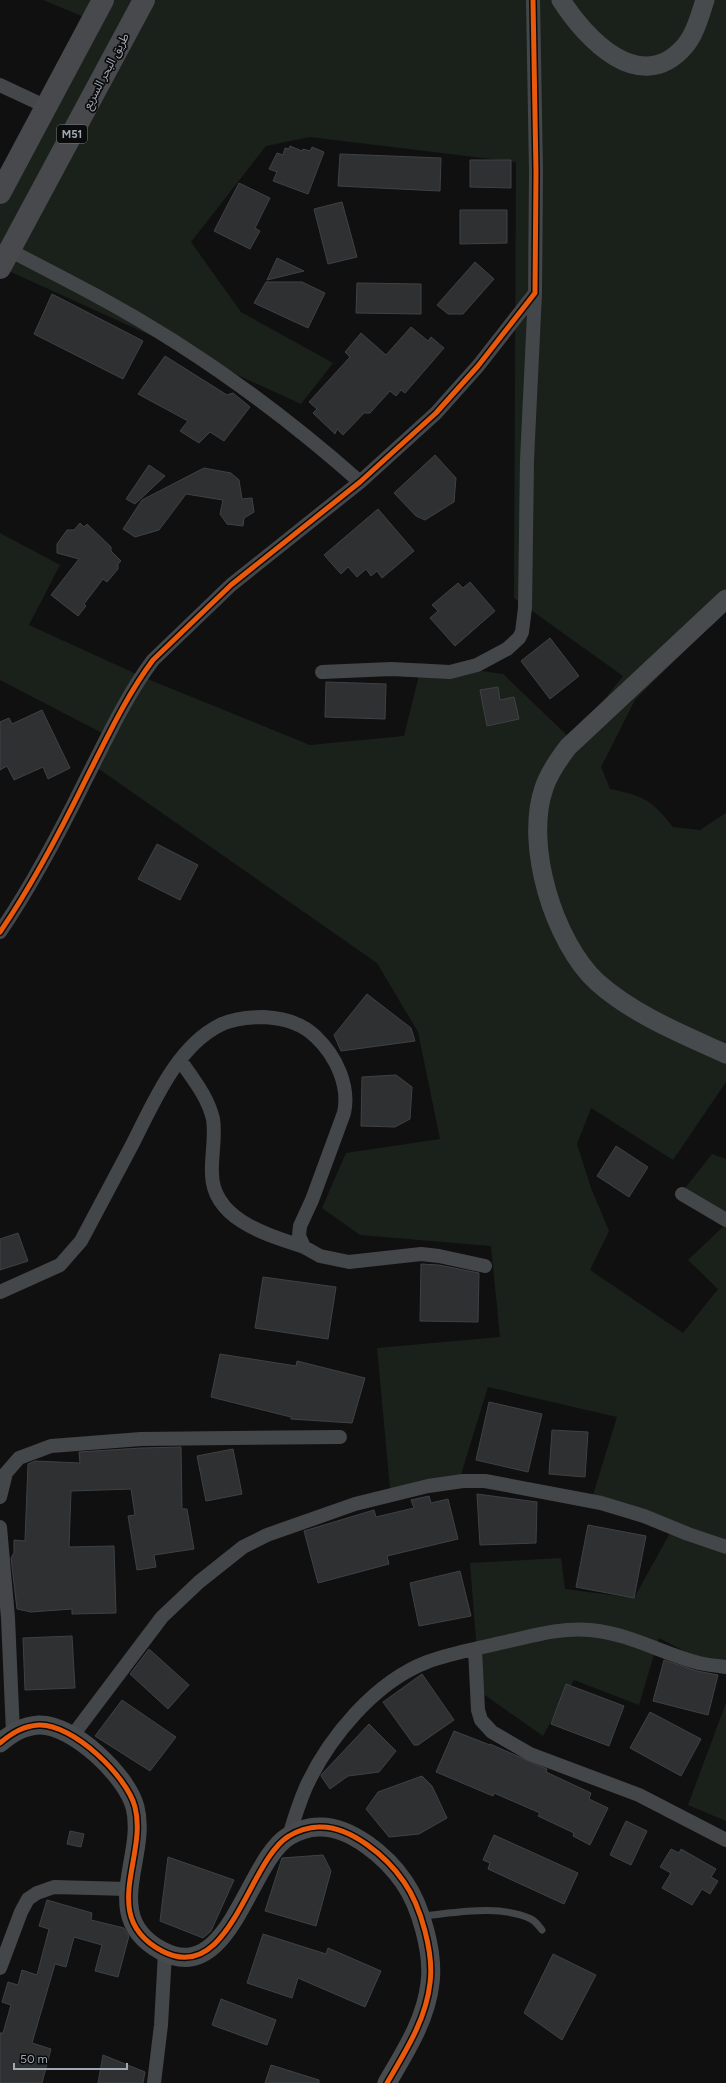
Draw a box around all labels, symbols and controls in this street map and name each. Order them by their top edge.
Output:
street label: طريق البحر السريع [80,30,134,113]
road number: M51 [57,125,87,143]
scale bar [14,2045,127,2071]
text: 50 m [20,2052,48,2066]

